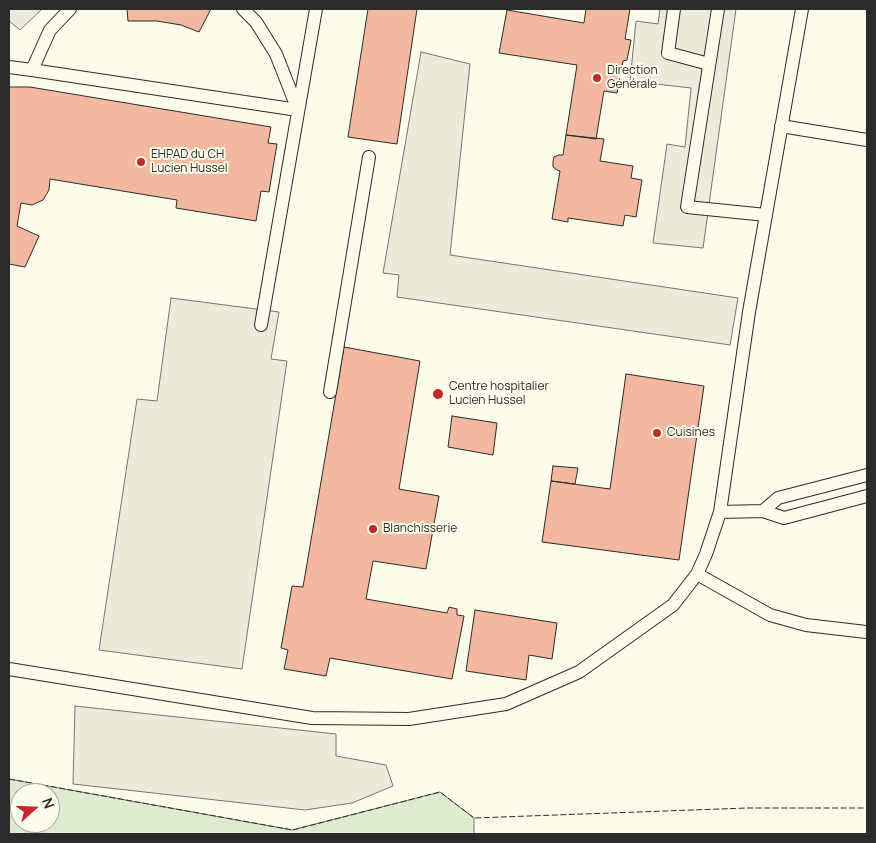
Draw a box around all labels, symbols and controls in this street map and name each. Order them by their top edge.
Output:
place label: Direction Générale [607,64,658,92]
marker: Direction Générale [591,72,603,84]
place label: EHPAD du CH Lucien Hussel [151,148,228,176]
marker: EHPAD du CH Lucien Hussel [135,156,147,168]
place label: Centre hospitalier Lucien Hussel [449,380,549,408]
marker: Centre hospitalier Lucien Hussel [431,387,445,401]
place label: Cuisines [667,426,715,440]
marker: Cuisines [651,427,663,439]
place label: Blanchisserie [383,522,457,536]
marker: Blanchisserie [367,523,379,535]
north arrow [10,783,60,833]
text: N [38,795,59,811]

